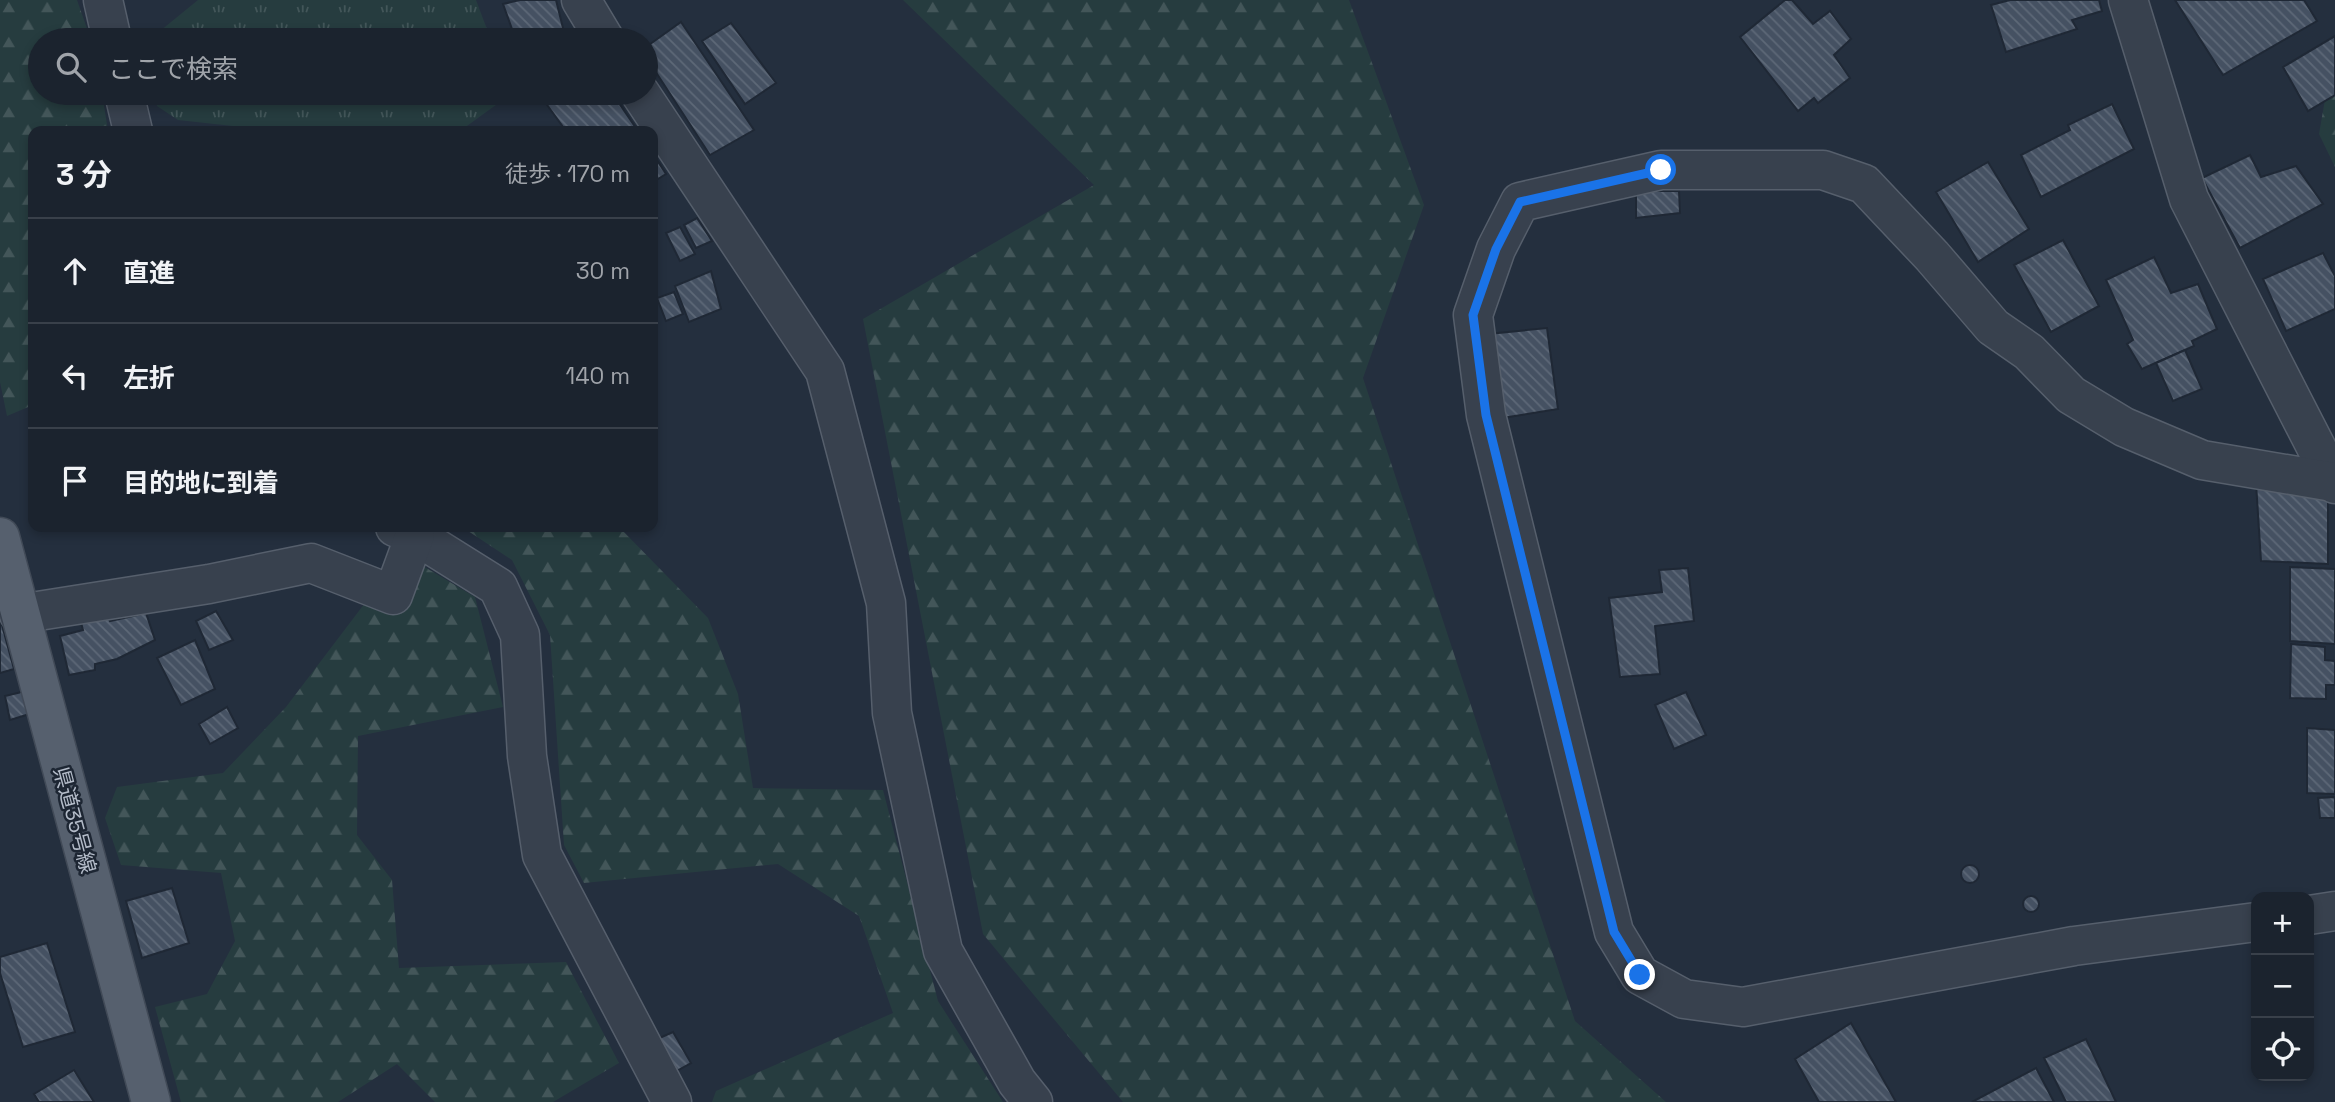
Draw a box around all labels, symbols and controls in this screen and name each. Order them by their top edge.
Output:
search box [28,28,658,105]
icon: search [52,48,90,86]
text: ここで検索 [108,52,238,86]
route start [1645,154,1676,185]
text: 3 分 [56,155,112,194]
text: 徒歩 · 170 m [505,159,630,189]
icon: ahead [56,252,94,290]
text: 直進 [123,256,175,290]
text: 30 m [576,256,630,286]
icon: left [56,357,94,395]
text: 左折 [123,361,175,395]
text: 140 m [566,361,630,391]
icon: arrive [56,462,94,500]
text: 目的地に到着 [123,466,279,500]
street label: 県道35号線 [48,764,102,876]
map controls [2251,892,2314,1081]
button: + [2251,892,2314,955]
button: − [2251,955,2314,1018]
route end [1624,959,1655,990]
button: locate [2251,1018,2314,1081]

